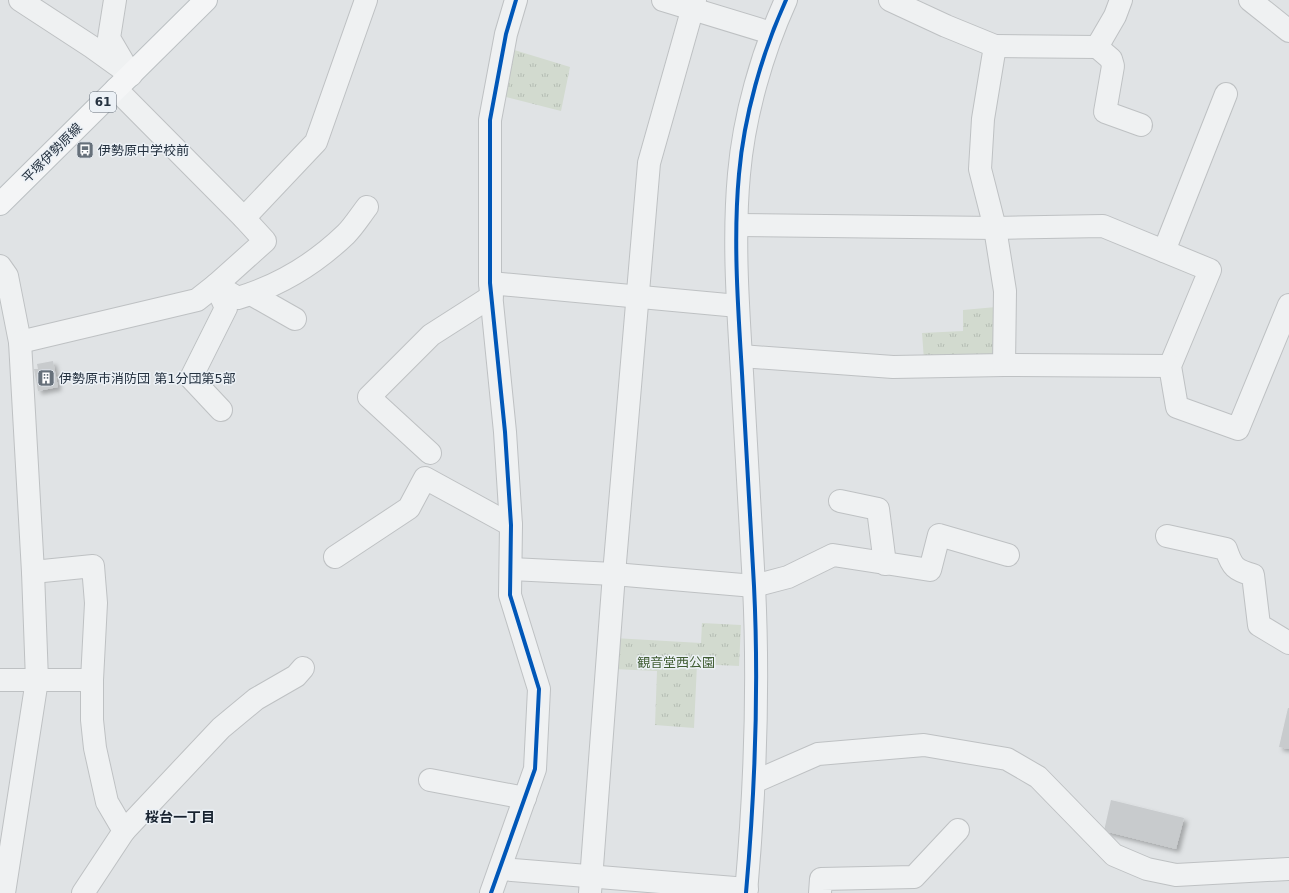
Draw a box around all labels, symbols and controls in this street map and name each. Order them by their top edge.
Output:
road number: 61 [90,92,116,112]
street label: 平塚伊勢原線 [19,120,85,186]
bus stop icon: 伊勢原中学校前 [75,140,95,160]
place label: 伊勢原中学校前 [98,143,189,158]
building icon: 伊勢原市消防団 第1分団第5部 [36,368,56,388]
place label: 伊勢原市消防団 第1分団第5部 [59,371,236,386]
park label: 観音堂西公園 [637,655,715,670]
district label: 桜台一丁目 [145,809,215,825]

